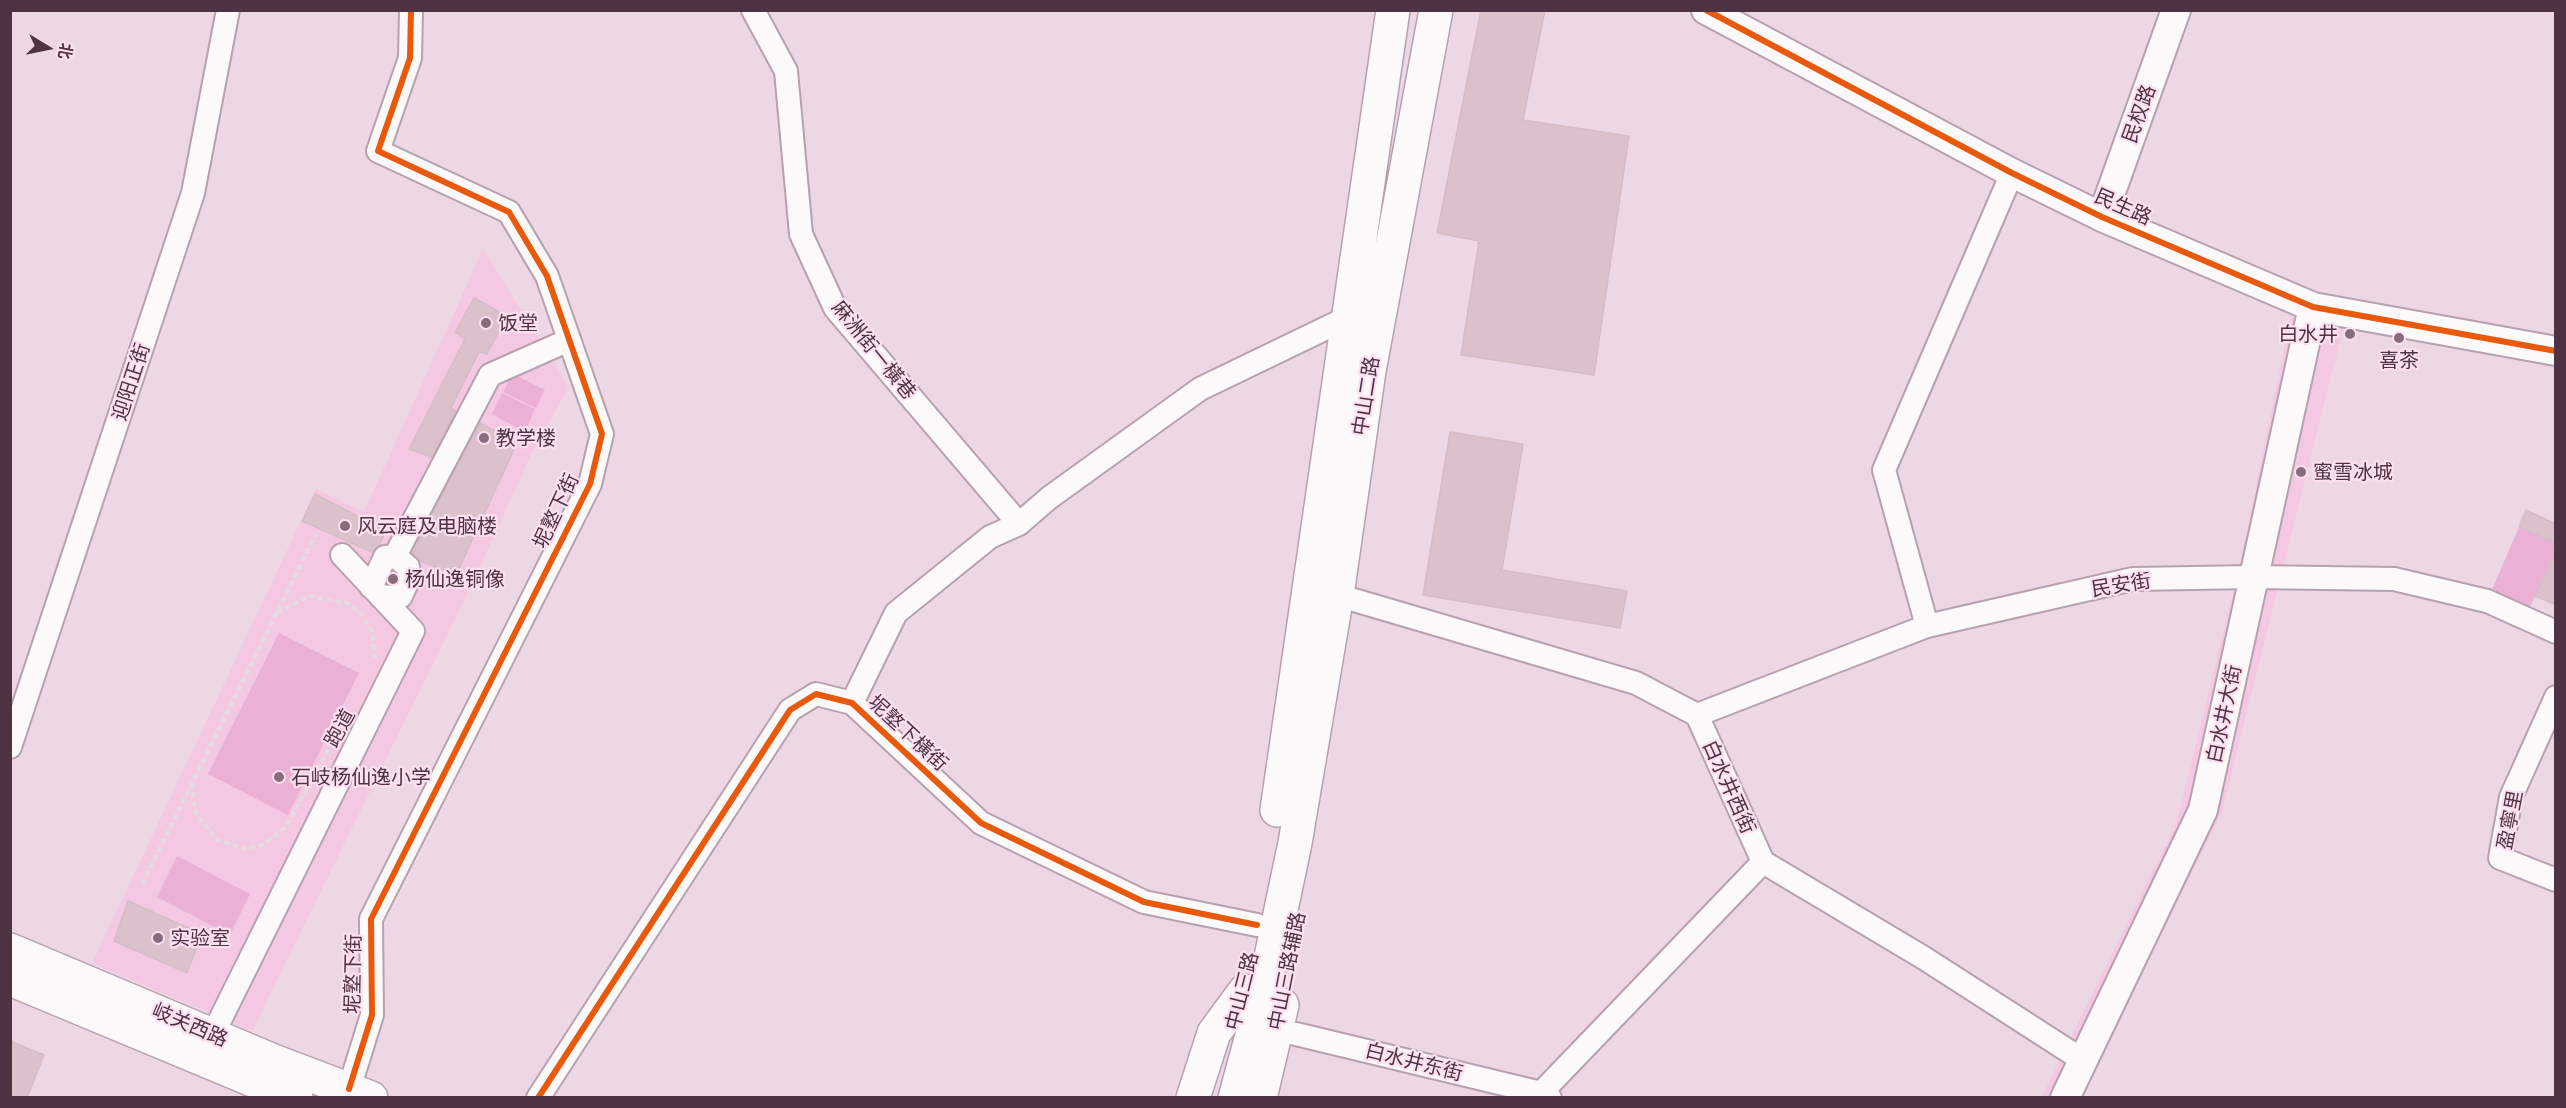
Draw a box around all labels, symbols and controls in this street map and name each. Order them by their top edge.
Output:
north arrow [18,18,78,78]
text: 北 [55,42,76,61]
street label: 民权路 [2117,82,2161,146]
street label: 民生路 [2091,184,2155,230]
street label: 麻洲街一橫巷 [827,296,921,404]
place label: 饭堂 [498,311,538,335]
marker: 饭堂 [479,316,493,330]
place label: 白水井 [2278,322,2338,346]
marker: 白水井 [2343,327,2357,341]
marker: 喜茶 [2392,331,2406,345]
street label: 迎阳正街 [107,340,155,424]
place label: 喜茶 [2379,348,2419,372]
street label: 中山二路 [1348,355,1384,437]
place label: 教学楼 [496,426,556,450]
marker: 教学楼 [477,431,491,445]
place label: 蜜雪冰城 [2313,460,2393,484]
marker: 蜜雪冰城 [2294,465,2308,479]
street label: 坭墪下街 [528,470,584,552]
place label: 风云庭及电脑楼 [357,514,497,538]
marker: 风云庭及电脑楼 [338,519,352,533]
place label: 杨仙逸铜像 [405,567,505,591]
street label: 民安街 [2089,568,2153,602]
marker: 杨仙逸铜像 [386,572,400,586]
street label: 白水井大街 [2202,663,2246,765]
street label: 坭墪下橫街 [863,690,953,776]
street label: 跑道 [320,705,360,751]
street label: 白水井西街 [1698,736,1760,838]
place label: 石岐杨仙逸小学 [291,765,431,789]
marker: 石岐杨仙逸小学 [272,770,286,784]
street label: 盈寧里 [2492,788,2528,852]
street label: 中山三路辅路 [1264,910,1310,1032]
place label: 实验室 [170,926,230,950]
marker: 实验室 [151,931,165,945]
street label: 坭墪下街 [340,934,366,1014]
street label: 中山三路 [1221,949,1263,1033]
street label: 岐关西路 [148,998,232,1052]
street label: 白水井东街 [1363,1038,1465,1086]

